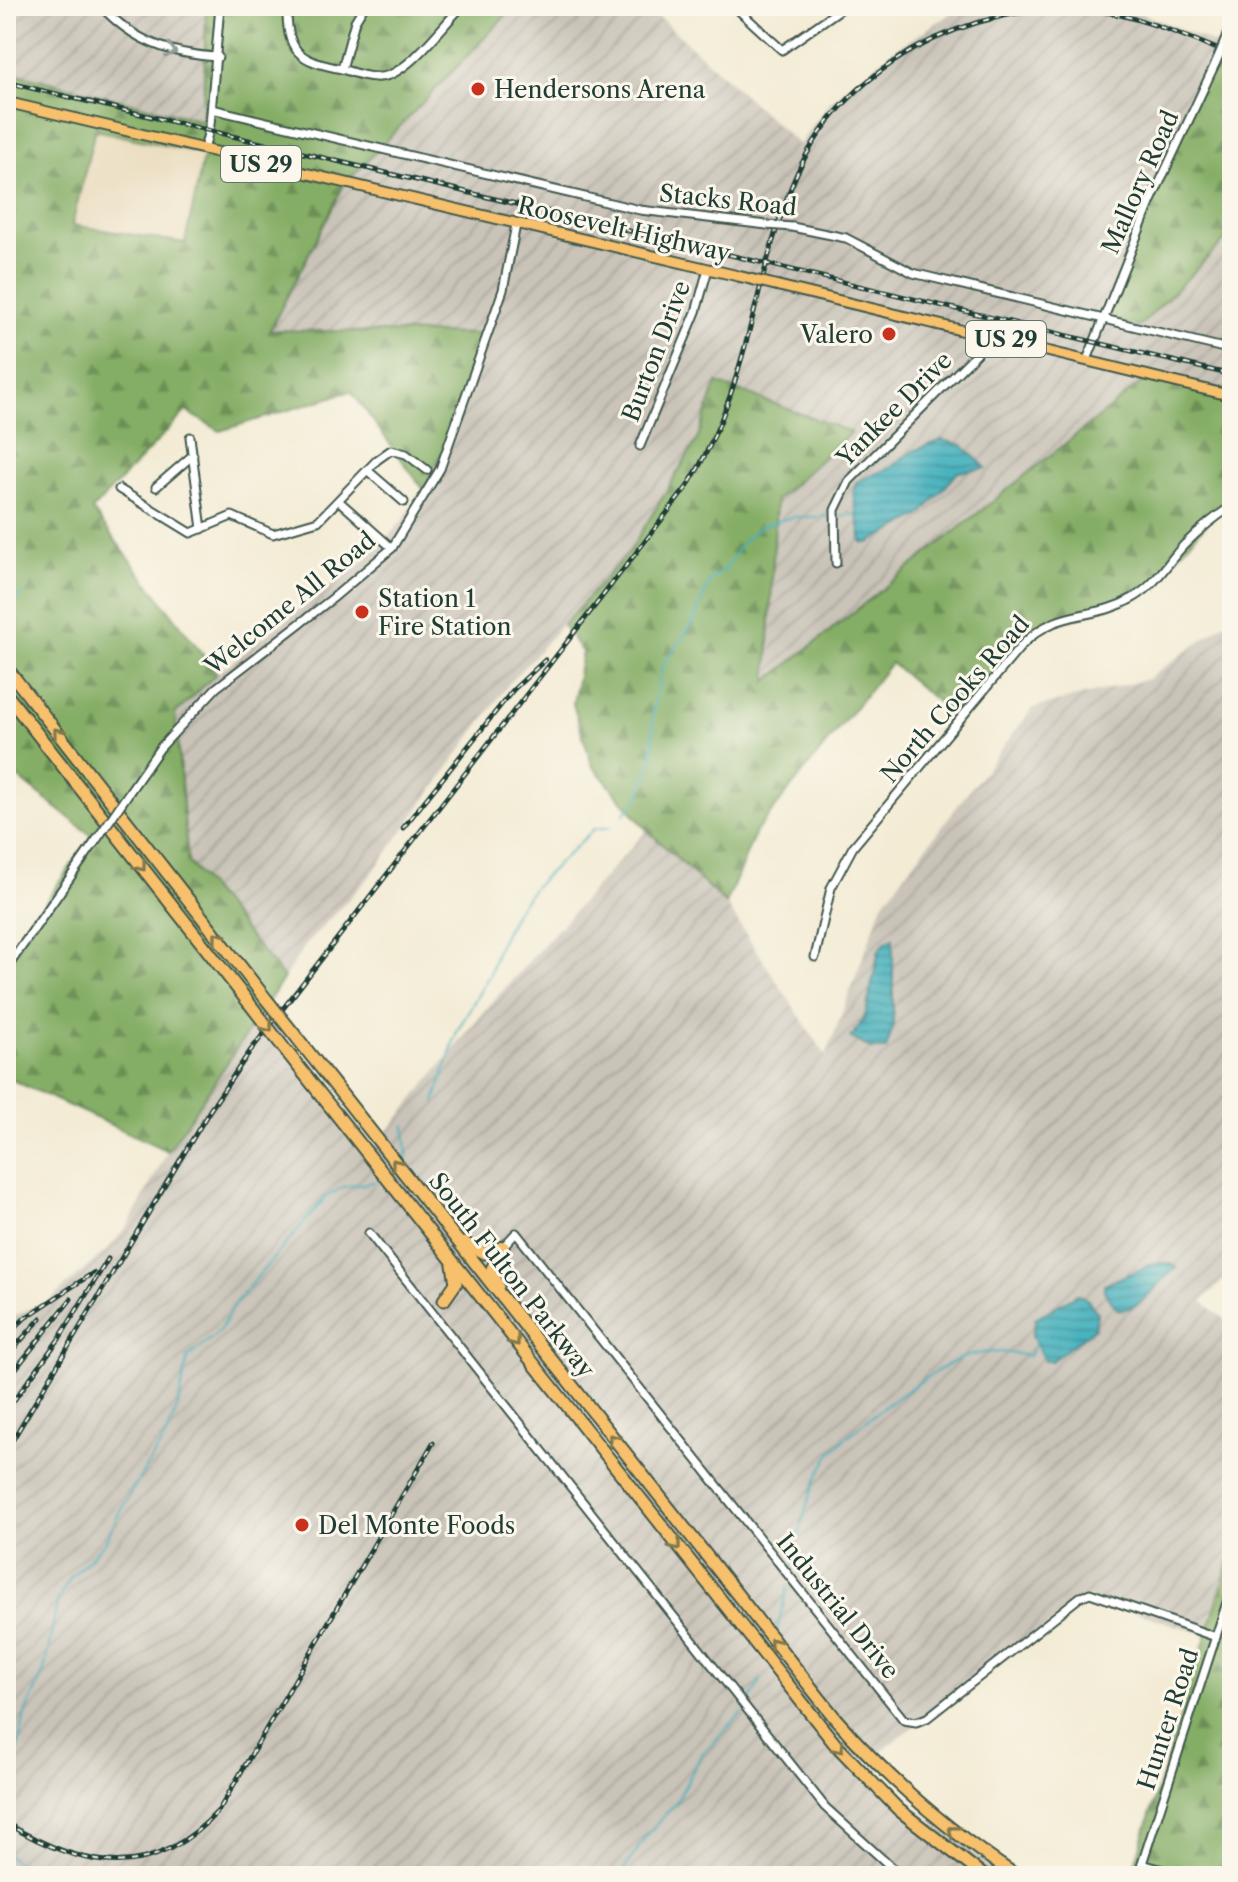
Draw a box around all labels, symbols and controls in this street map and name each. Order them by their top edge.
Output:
one-way arrow [163,42,177,59]
place label: Hendersons Arena [494,75,706,104]
marker: Hendersons Arena [469,80,487,98]
street label: Mallory Road [1095,105,1185,258]
road number: US 29 [221,146,301,182]
street label: Stacks Road [658,178,799,222]
street label: Roosevelt Highway [515,190,734,268]
street label: Burton Drive [616,276,696,426]
place label: Valero [799,320,873,349]
road number: US 29 [966,321,1046,357]
marker: Valero [880,325,898,343]
street label: Yankee Drive [830,345,958,473]
street label: Welcome All Road [198,525,381,681]
place label: Station 1 Fire Station [378,584,512,641]
marker: Station 1 Fire Station [353,603,371,621]
street label: North Cooks Road [875,609,1036,788]
one-way arrow [53,727,67,742]
one-way arrow [131,857,145,871]
one-way arrow [214,931,228,946]
one-way arrow [258,1018,272,1033]
one-way arrow [392,1158,406,1173]
street label: South Fulton Parkway [423,1167,601,1384]
one-way arrow [506,1332,520,1347]
one-way arrow [609,1433,623,1448]
place label: Del Monte Foods [318,1511,515,1540]
marker: Del Monte Foods [293,1516,311,1534]
street label: Industrial Drive [771,1528,905,1684]
one-way arrow [666,1536,681,1550]
one-way arrow [770,1638,784,1653]
street label: Hunter Road [1131,1644,1205,1794]
one-way arrow [829,1739,843,1754]
one-way arrow [947,1827,962,1841]

